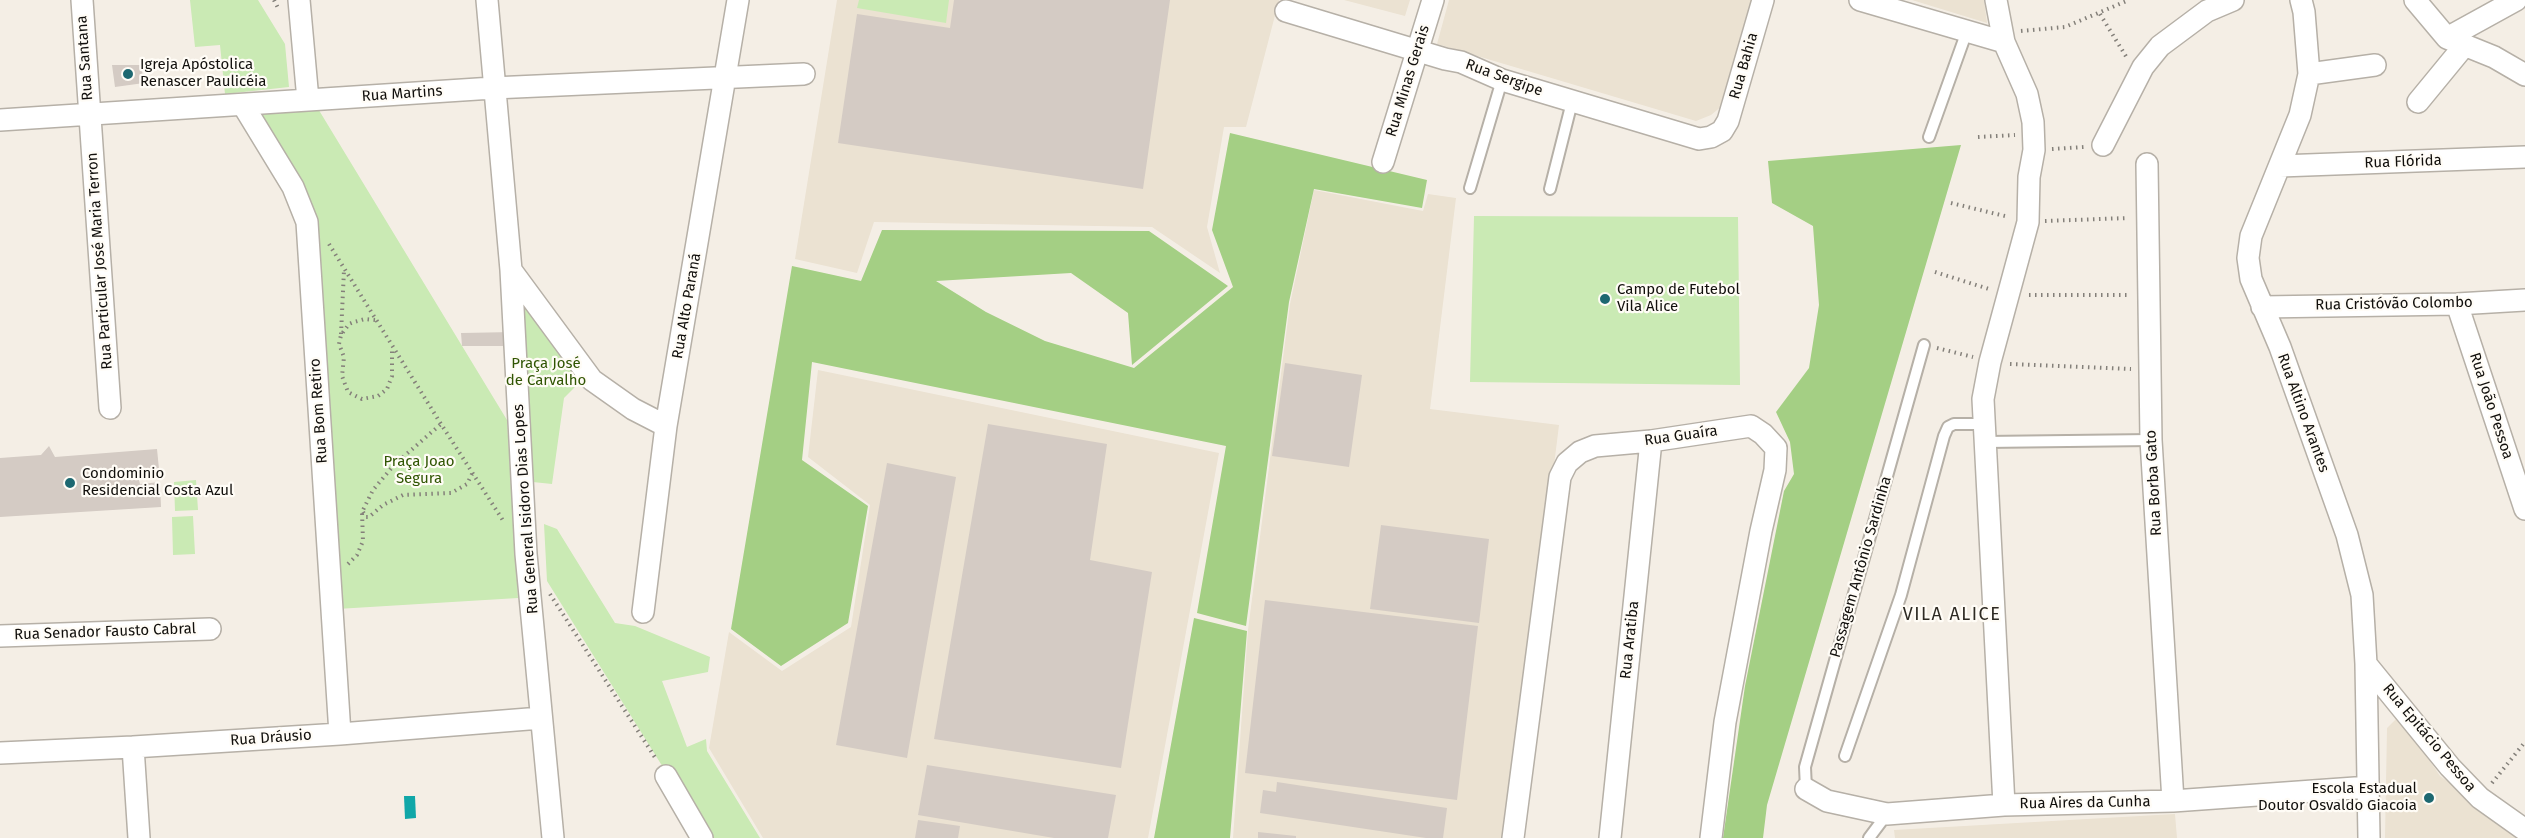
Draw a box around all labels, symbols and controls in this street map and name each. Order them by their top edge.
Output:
street label: Rua Santana [73,15,97,101]
street label: Rua Minas Gerais [1382,23,1434,139]
street label: Rua Bahia [1726,31,1762,101]
place label: Igreja Apóstolica Renascer Paulicéia [140,56,266,91]
street label: Rua Sergipe [1463,56,1545,100]
marker: Igreja Apóstolica Renascer Paulicéia [121,67,135,81]
street label: Rua Martins [361,82,443,106]
street label: Rua Particular José Maria Terron [83,152,117,370]
street label: Rua Flórida [2364,152,2442,172]
street label: Rua Alto Paraná [669,252,705,360]
place label: Campo de Futebol Vila Alice [1617,281,1740,316]
marker: Campo de Futebol Vila Alice [1598,292,1612,306]
street label: Rua Cristóvão Colombo [2315,294,2473,314]
street label: Rua João Pessoa [2465,350,2517,462]
street label: Rua Altino Arantes [2273,351,2333,475]
park label: Praça José de Carvalho [506,355,586,390]
street label: Rua Bom Retiro [306,358,332,464]
street label: Rua General Isidoro Dias Lopes [510,403,542,615]
street label: Rua Guaíra [1643,422,1719,450]
street label: Rua Borba Gato [2142,430,2166,536]
park label: Praça Joao Segura [383,453,455,488]
place label: Condominio Residencial Costa Azul [82,465,233,500]
street label: Passagem Antônio Sardinha [1826,474,1896,660]
marker: Condominio Residencial Costa Azul [63,476,77,490]
street label: Rua Aratiba [1617,600,1643,680]
district label: VILA ALICE [1903,604,2001,626]
street label: Rua Senador Fausto Cabral [14,620,196,644]
street label: Rua Epitácio Pessoa [2379,680,2479,796]
street label: Rua Dráusio [230,726,312,750]
place label: Escola Estadual Doutor Osvaldo Giacoia [2258,780,2417,815]
marker: Escola Estadual Doutor Osvaldo Giacoia [2422,791,2436,805]
street label: Rua Aires da Cunha [2019,793,2151,813]

